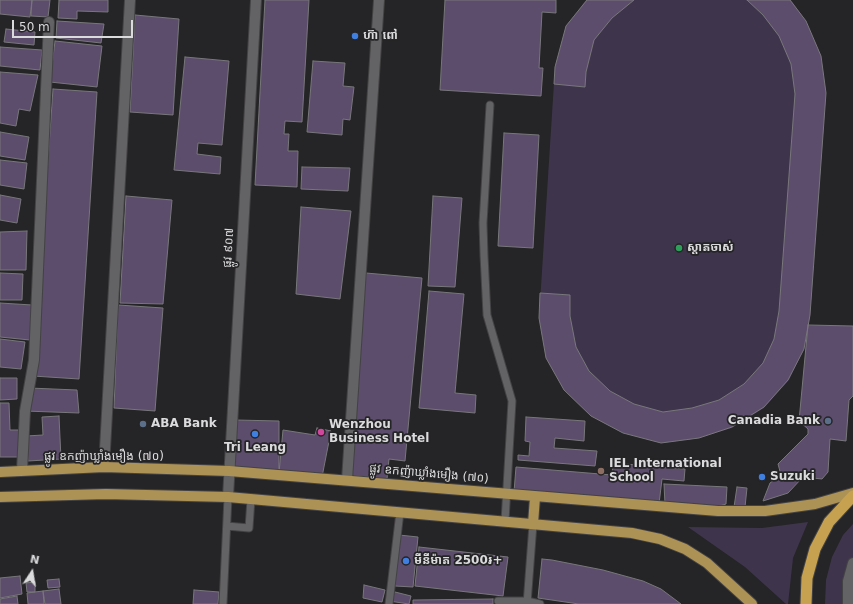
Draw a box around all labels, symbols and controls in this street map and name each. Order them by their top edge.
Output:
scale bar [14,12,135,38]
text: 50 m [19,20,50,34]
place label: ហ៊ា ពៅ [363,29,398,43]
marker: ហ៊ា ពៅ [350,31,360,41]
street label: ផ្លូវ ៩០៧ [221,228,237,268]
place label: ស្ដាតចាស់ [687,241,734,255]
marker: ស្ដាតចាស់ [674,243,684,253]
place label: Canadia Bank [728,414,820,428]
marker: Canadia Bank [823,416,833,426]
place label: ABA Bank [151,417,217,431]
place label: Wenzhou Business Hotel [329,418,429,446]
marker: ABA Bank [138,419,148,429]
marker: Wenzhou Business Hotel [316,427,326,437]
marker: Tri Leang [250,429,260,439]
place label: Tri Leang [224,441,286,455]
street label: ផ្លូវ ឧកញ៉ាឃ្លាំងមឿង (៧០) [44,450,164,464]
place label: IEL International School [609,457,722,485]
street label: ផ្លូវ ឧកញ៉ាឃ្លាំងមឿង (៧០) [369,462,489,486]
marker: IEL International School [596,466,606,476]
place label: Suzuki [770,470,815,484]
marker: Suzuki [757,472,767,482]
north arrow [12,552,52,592]
text: N [29,552,40,567]
place label: មីនីម៉ាត 2500៛+ [414,554,502,568]
marker: មីនីម៉ាត 2500៛+ [401,556,411,566]

